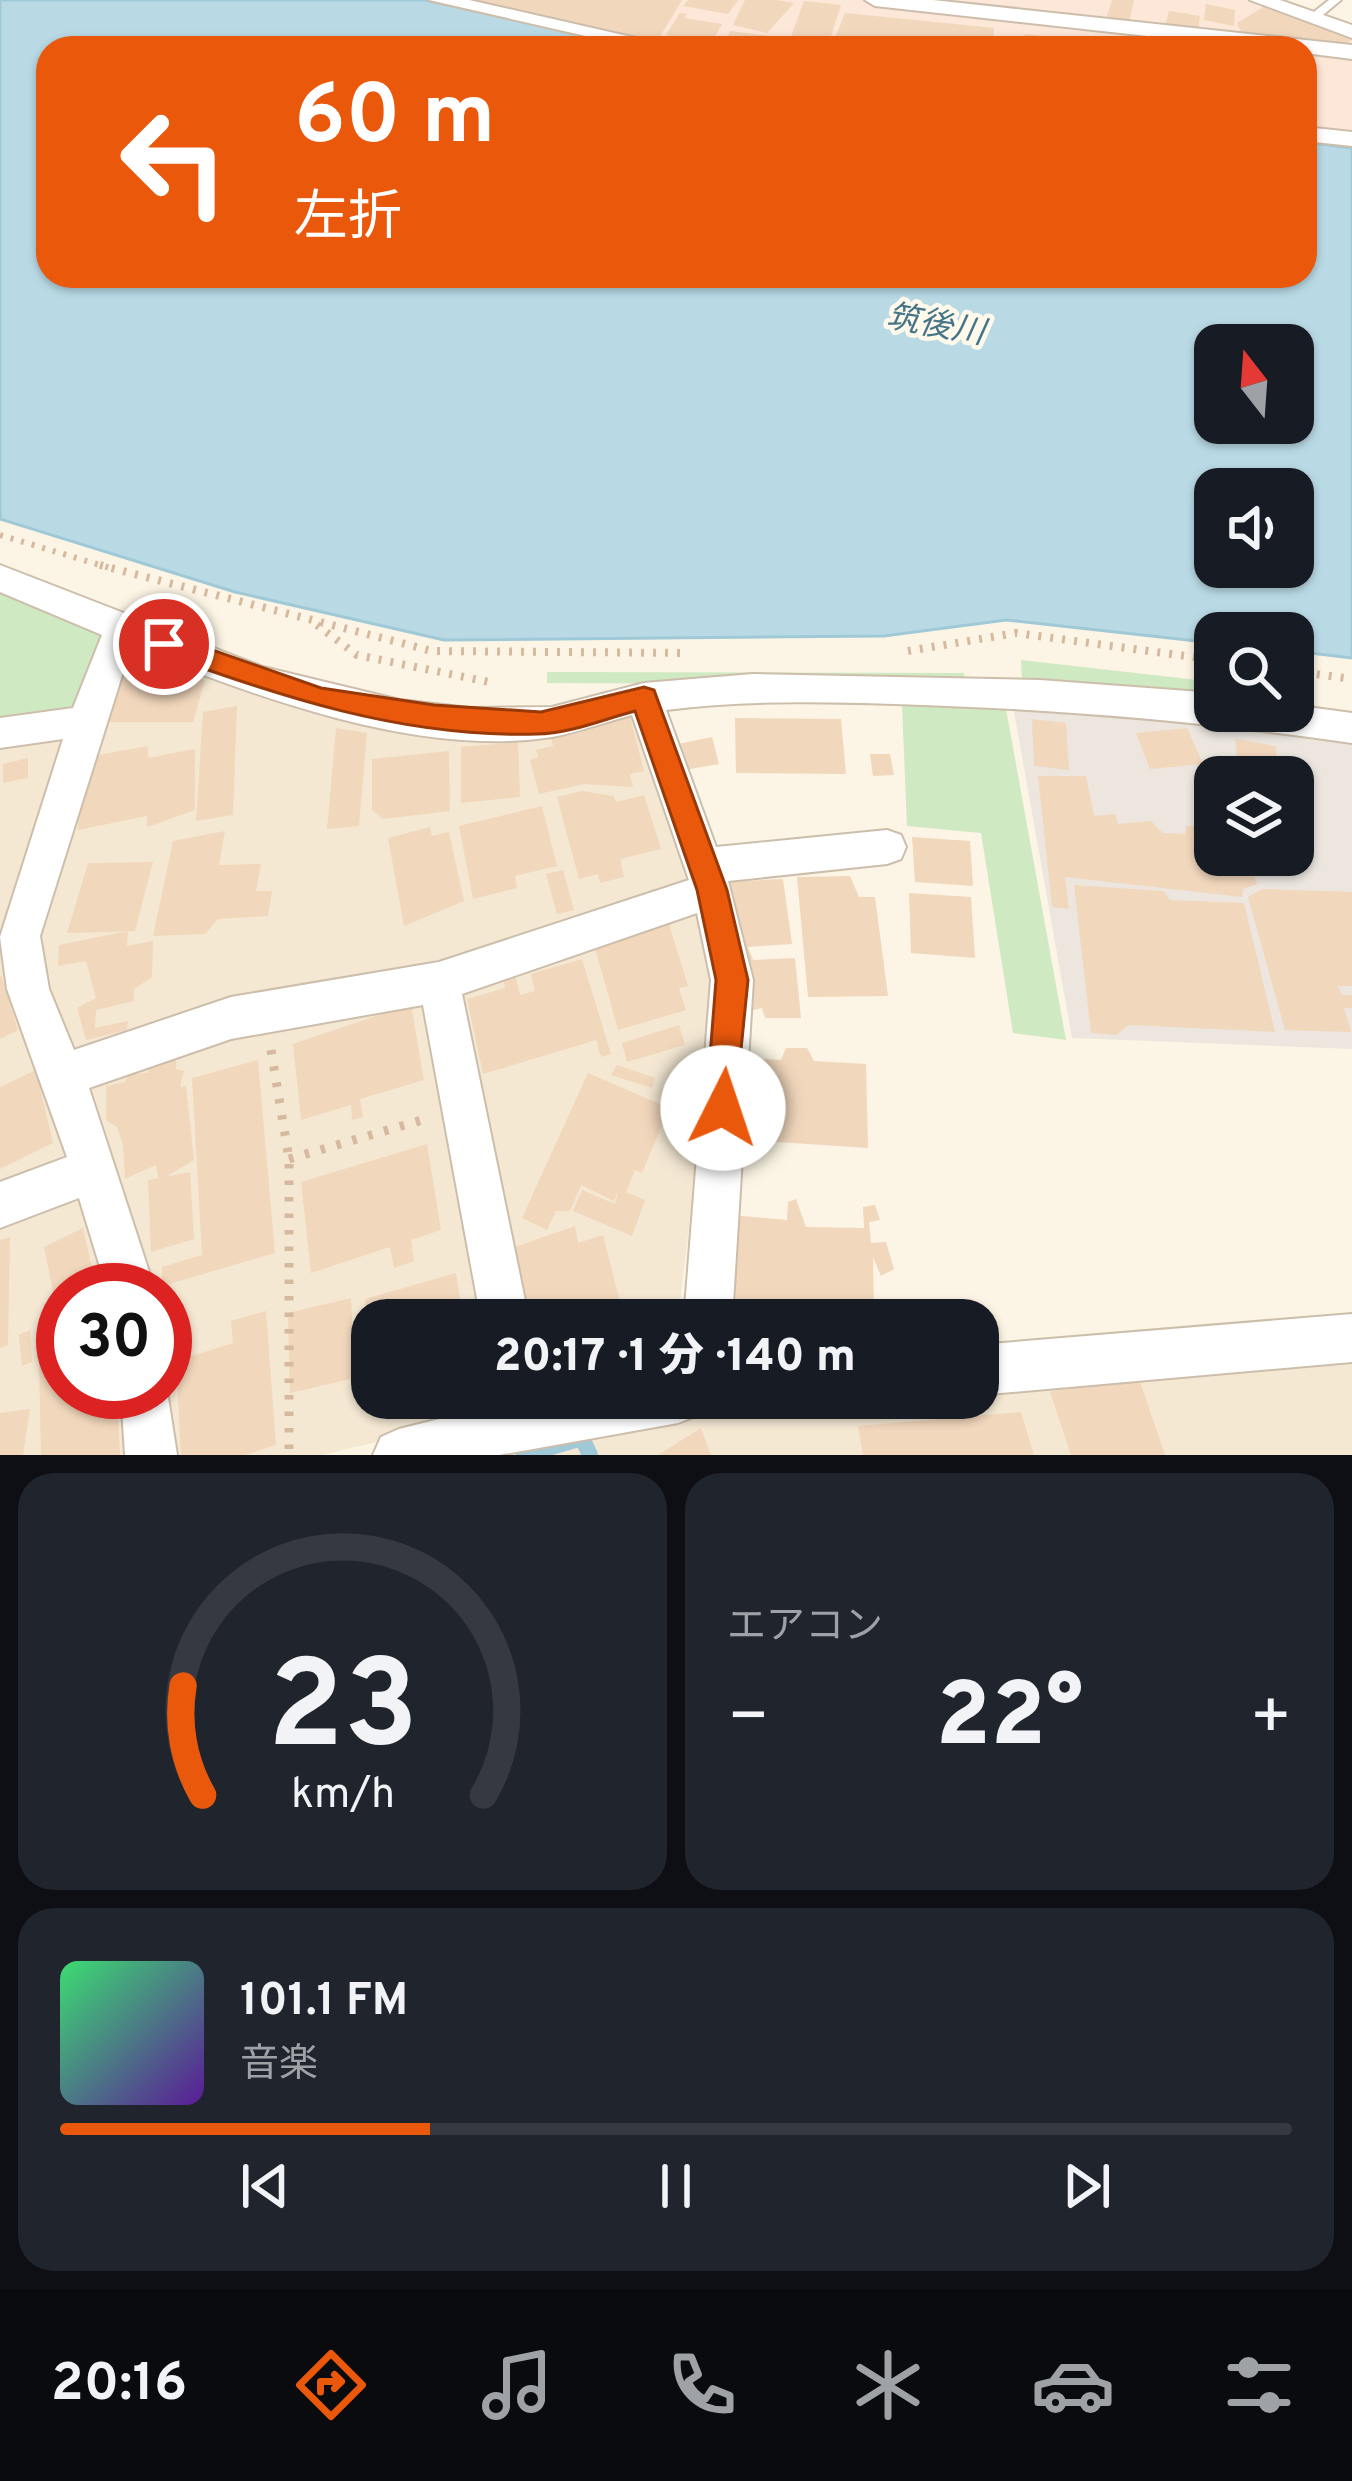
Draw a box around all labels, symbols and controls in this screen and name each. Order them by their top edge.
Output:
text: 60 m [294,67,495,173]
icon: left [96,84,252,240]
text: 左折 [294,186,402,255]
water label: 筑後川 [883,298,991,357]
north arrow [1194,324,1314,444]
map controls [1194,324,1314,876]
button: sound [1194,468,1314,588]
pin [113,593,215,695]
icon: arrive [131,611,197,677]
button: search [1194,612,1314,732]
button: layers [1194,756,1314,876]
position arrow [660,1045,786,1171]
speed limit sign: 30 [36,1263,192,1419]
text: 20:17 · 1 分 · 140 m [494,1330,856,1387]
text: エアコン [727,1604,883,1653]
text: 23 [267,1634,418,1792]
text: 22° [936,1664,1083,1777]
text: − [727,1679,770,1762]
text: + [1249,1679,1292,1762]
text: km/h [290,1768,395,1822]
text: 101.1 FM [240,1974,408,2031]
text: 音楽 [240,2042,318,2091]
icon: previous [232,2153,298,2219]
icon: pause [643,2153,709,2219]
icon: next [1054,2153,1120,2219]
icon: directions [289,2343,373,2427]
icon: music [475,2343,559,2427]
icon: phone [660,2343,744,2427]
icon: climate [846,2343,930,2427]
icon: car [1031,2343,1115,2427]
icon: filters [1217,2343,1301,2427]
text: 20:16 [51,2351,187,2420]

